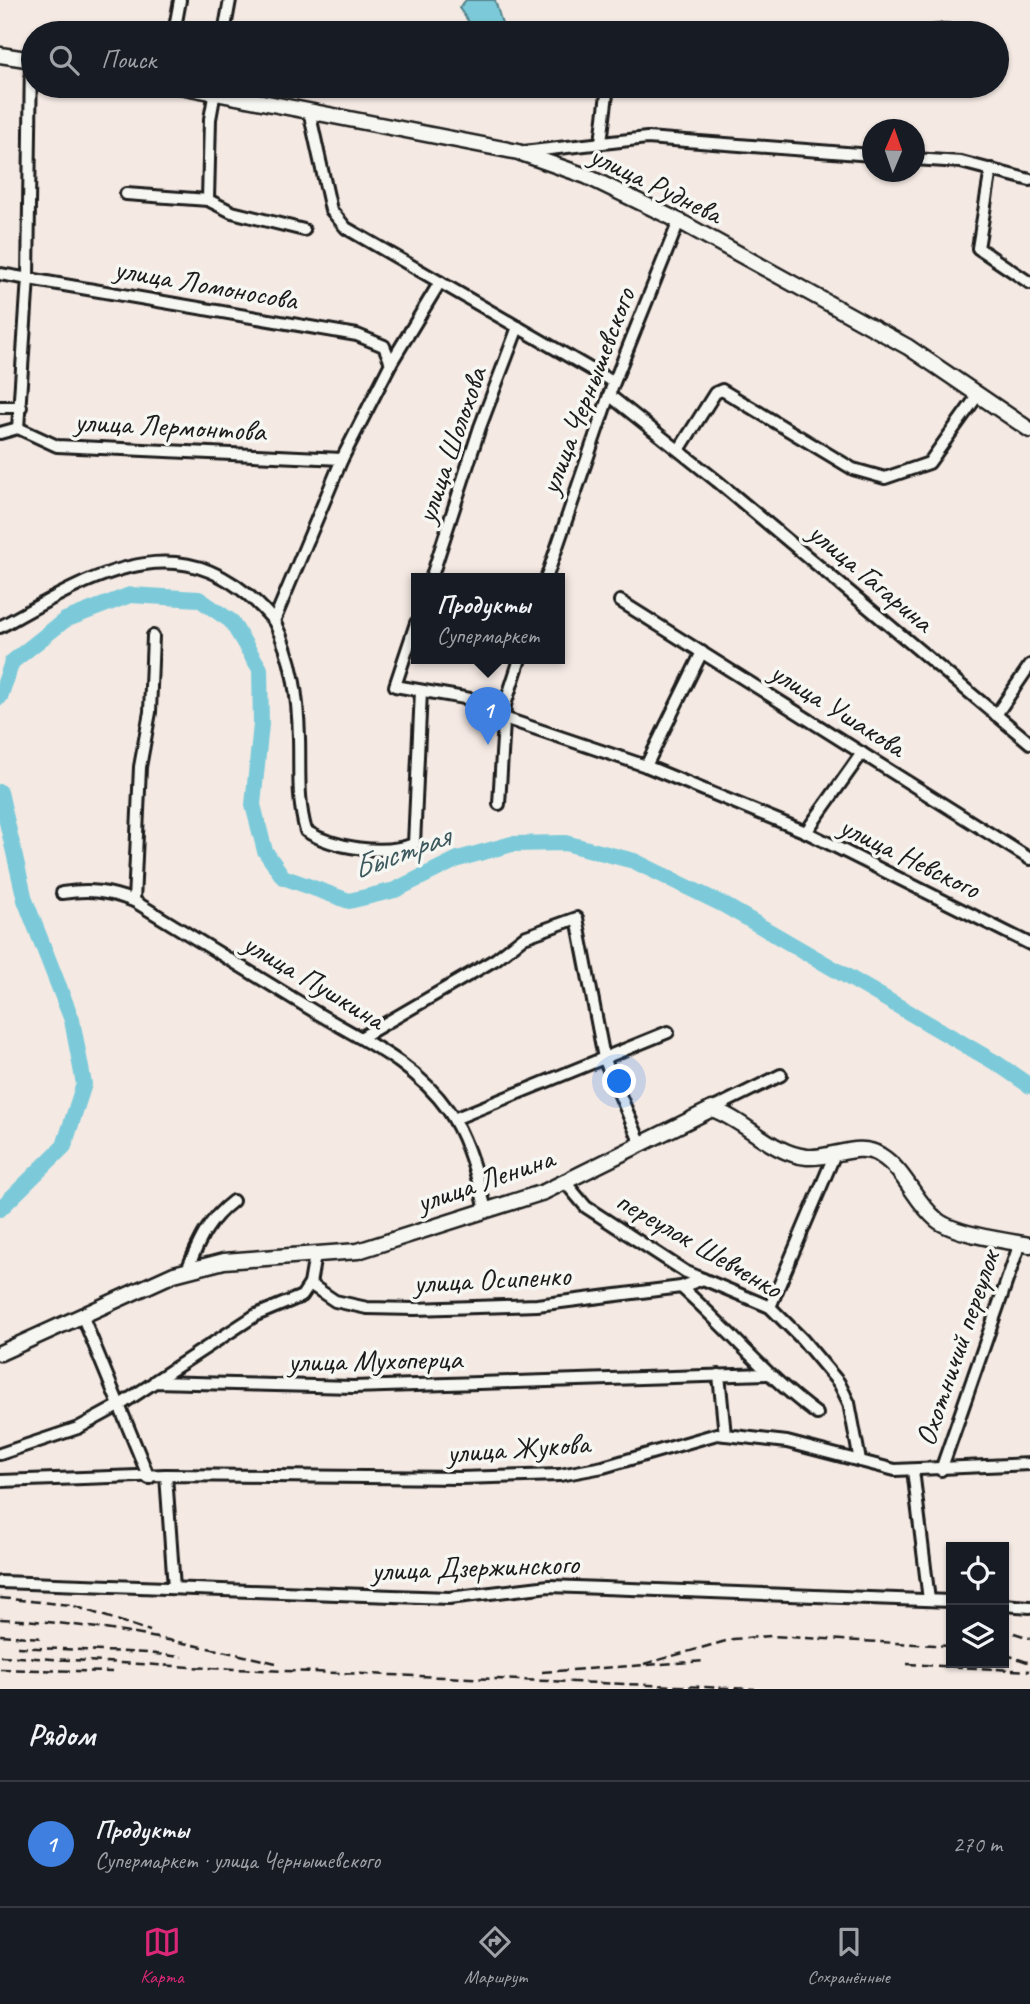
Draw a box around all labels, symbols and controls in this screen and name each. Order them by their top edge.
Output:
search box [21,21,1009,98]
icon: search [45,41,83,79]
text: Поиск [101,43,156,76]
north arrow [862,119,925,182]
street label: улица Руднева [582,135,731,233]
street label: улица Ломоносова [110,249,302,319]
street label: улица Чернышевского [530,281,644,501]
street label: улица Шолохова [406,360,496,530]
street label: улица Лермонтова [71,402,268,450]
street label: улица Гагарина [799,512,943,642]
popup [411,573,565,664]
text: Продукты [437,588,530,621]
text: Супермаркет [437,621,539,650]
street label: улица Ушакова [762,651,915,767]
pin: 1 [465,687,511,745]
street label: улица Невского [832,806,988,908]
water label: Быстрая [346,814,459,889]
street label: улица Пушкина [235,923,394,1039]
your location [602,1064,636,1098]
street label: улица Ленина [410,1138,561,1222]
street label: переулок Шевченко [609,1181,790,1308]
street label: Охотничий переулок [906,1242,1009,1451]
street label: улица Осипенко [411,1256,573,1302]
street label: улица Мухоперца [286,1339,464,1381]
street label: улица Жукова [443,1424,593,1472]
map controls [946,1542,1009,1668]
button: locate [946,1542,1009,1605]
street label: улица Дзержинского [368,1544,581,1590]
button: layers [946,1605,1009,1668]
text: Рядом [28,1716,95,1754]
text: Продукты [95,1813,189,1846]
text: 1 [46,1830,56,1859]
text: 270 m [953,1830,1002,1859]
text: Супермаркет · улица Чернышевского [95,1846,380,1875]
tab: Карта [140,1923,184,1989]
tab: Маршрут [464,1923,527,1989]
tab: Сохранённые [807,1923,890,1989]

